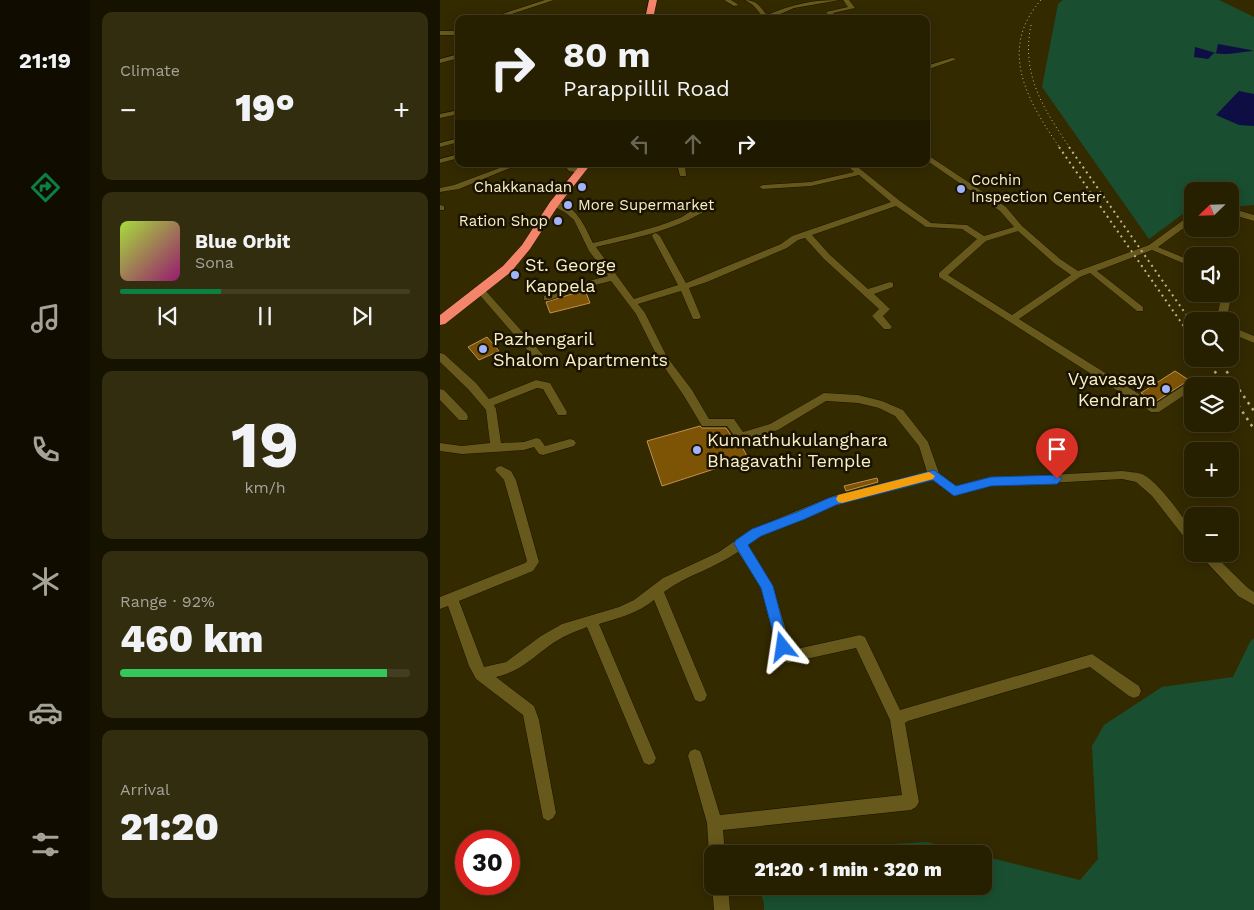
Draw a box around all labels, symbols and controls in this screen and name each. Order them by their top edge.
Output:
text: 80 m [563,34,650,76]
icon: right [480,35,545,100]
text: 21:19 [19,48,71,73]
text: Climate [120,61,180,80]
text: Parappillil Road [563,76,730,101]
text: 19° [235,86,295,130]
text: − [120,93,137,126]
text: + [393,93,410,126]
icon: left [626,130,654,158]
icon: ahead [679,130,707,158]
icon: right [732,130,760,158]
icon: directions [28,170,63,205]
place label: Cochin Inspection Center [971,171,1102,206]
place label: Chakkanadan [474,178,572,196]
marker: Chakkanadan [576,181,588,193]
north arrow [1184,182,1239,238]
map controls [1184,182,1239,562]
marker: Cochin Inspection Center [955,183,967,195]
place label: More Supermarket [578,196,715,214]
marker: More Supermarket [562,199,574,211]
place label: Ration Shop [459,212,548,230]
marker: Ration Shop [552,215,564,227]
text: Blue Orbit [195,230,290,253]
button: sound [1184,247,1239,302]
text: Sona [195,253,234,272]
place label: St. George Kappela [525,254,616,296]
marker: St. George Kappela [509,269,521,281]
icon: music [28,301,63,336]
icon: previous [154,302,182,330]
icon: pause [251,302,279,330]
icon: next [348,302,376,330]
button: search [1184,312,1239,367]
place label: Pazhengaril Shalom Apartments [493,328,668,370]
marker: Pazhengaril Shalom Apartments [477,343,489,355]
place label: Vyavasaya Kendram [1068,368,1156,410]
button: layers [1184,377,1239,432]
marker: Vyavasaya Kendram [1160,383,1172,395]
text: 19 [231,407,299,483]
pin [1036,428,1078,479]
place label: Kunnathukulanghara Bhagavathi Temple [707,429,888,471]
icon: phone [28,432,63,467]
icon: arrive [1043,435,1071,463]
button: + [1184,442,1239,497]
marker: Kunnathukulanghara Bhagavathi Temple [691,444,703,456]
text: km/h [244,478,286,497]
button: − [1184,507,1239,562]
icon: climate [28,564,63,599]
text: Range · 92% [120,592,215,611]
text: 460 km [120,617,263,661]
position arrow [756,620,808,672]
icon: car [28,695,63,730]
text: Arrival [120,780,170,799]
text: 21:20 [120,805,219,849]
icon: filters [28,827,63,862]
speed limit sign: 30 [455,830,520,895]
text: 21:20 · 1 min · 320 m [754,858,942,881]

